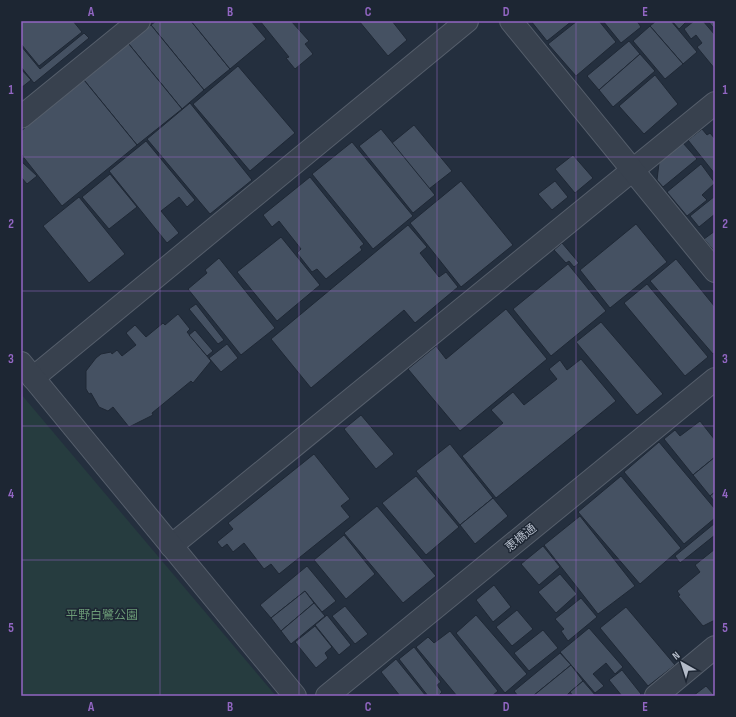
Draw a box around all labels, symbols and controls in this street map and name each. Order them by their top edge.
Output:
text: A [87,4,95,20]
text: B [227,4,233,20]
text: C [365,4,372,20]
text: D [503,4,510,20]
text: E [642,4,648,20]
text: 1 [8,82,14,98]
text: 1 [722,82,728,98]
text: 2 [8,216,14,232]
text: 2 [722,216,728,232]
text: 3 [8,351,14,367]
text: 3 [722,351,728,367]
text: 4 [8,486,14,502]
text: 4 [722,486,728,502]
street label: 恵橋通 [502,521,540,555]
park label: 平野白鷺公園 [66,608,138,623]
text: 5 [8,620,14,636]
text: 5 [722,620,728,636]
north arrow [662,643,702,683]
text: N [670,649,682,663]
text: A [87,699,95,715]
text: B [227,699,233,715]
text: C [365,699,372,715]
text: D [503,699,510,715]
text: E [642,699,648,715]

